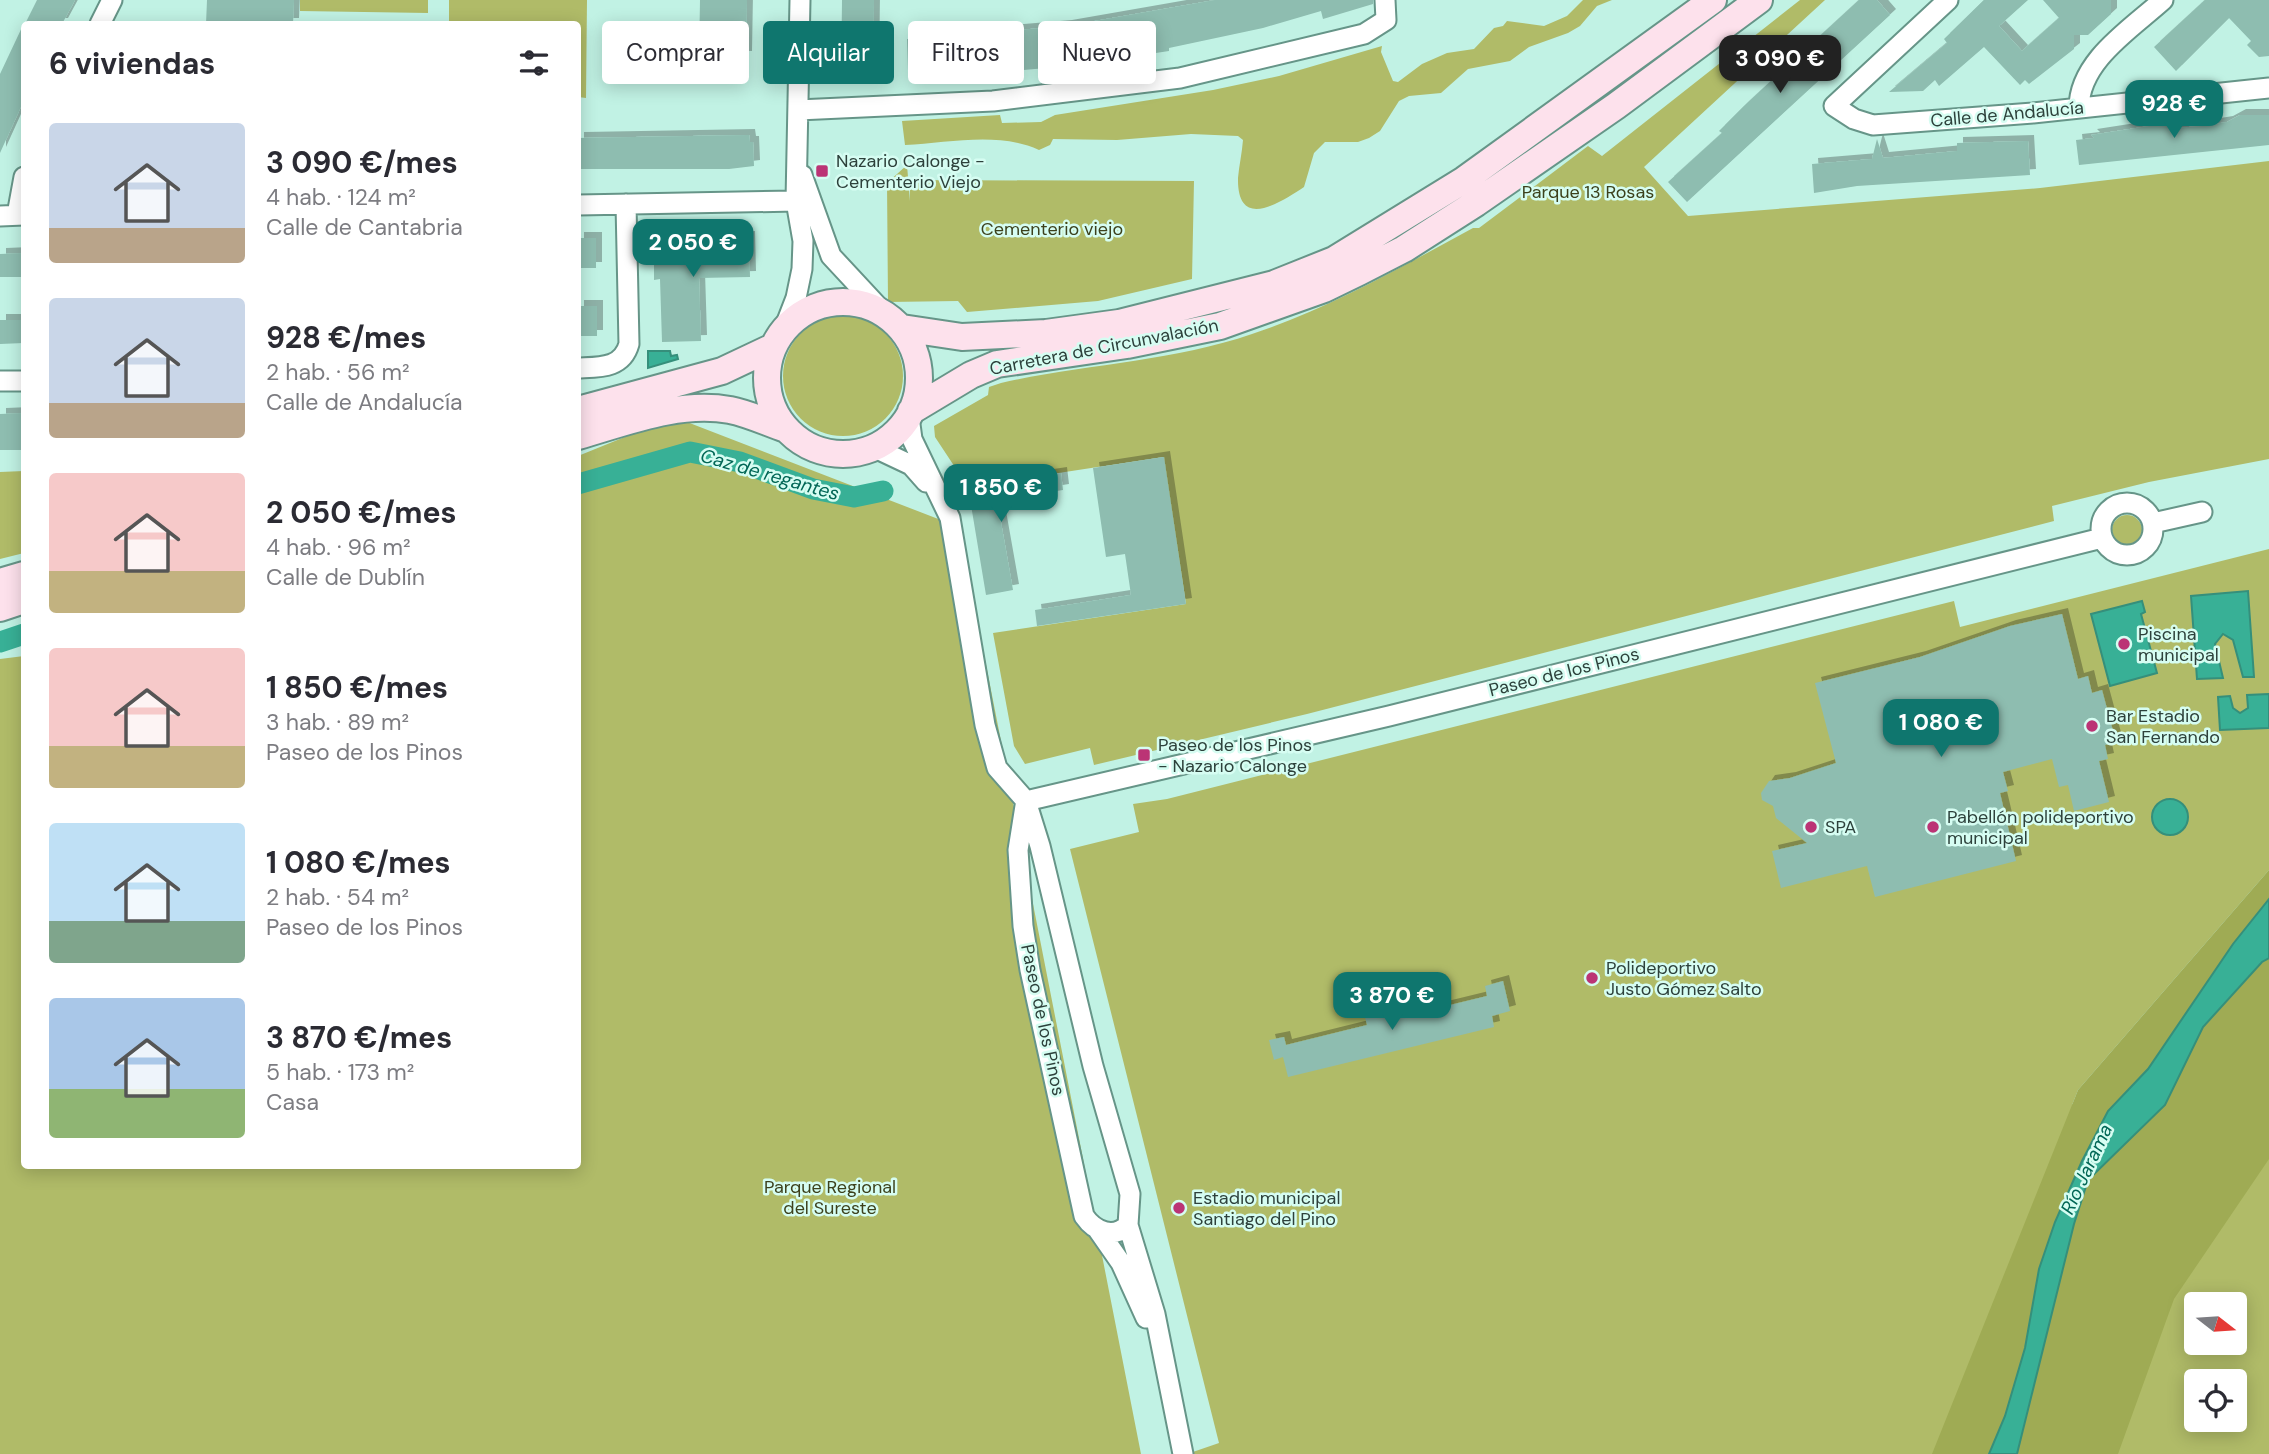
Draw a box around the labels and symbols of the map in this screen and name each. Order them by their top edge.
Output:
pin: 3 090 € [1715,36,1845,95]
pin: 928 € [2125,80,2223,140]
street label: Calle de Andalucía [1929,95,2085,133]
place label: Nazario Calonge - Cementerio Viejo [836,149,985,194]
marker: Nazario Calonge - Cementerio Viejo [814,163,830,179]
park label: Parque 13 Rosas [1522,180,1654,204]
park label: Cementerio viejo [981,217,1123,241]
pin: 2 050 € [628,219,758,279]
street label: Carretera de Circunvalación [987,313,1221,381]
water label: Caz de regantes [698,443,842,506]
pin: 1 850 € [936,464,1066,524]
place label: Piscina municipal [2138,622,2219,667]
marker: Piscina municipal [2116,636,2132,652]
street label: Paseo de los Pinos [1486,642,1642,702]
pin: 1 080 € [1876,700,2006,759]
place label: Bar Estadio San Fernando [2106,704,2220,749]
marker: Bar Estadio San Fernando [2084,718,2100,734]
place label: Paseo de los Pinos - Nazario Calonge [1158,733,1312,778]
marker: Paseo de los Pinos - Nazario Calonge [1136,747,1152,763]
place label: Pabellón polideportivo municipal [1947,805,2134,850]
place label: SPA [1825,815,1856,839]
marker: SPA [1803,819,1819,835]
marker: Pabellón polideportivo municipal [1925,819,1941,835]
street label: Paseo de los Pinos [1015,942,1071,1098]
place label: Polideportivo Justo Gómez Salto [1606,956,1762,1001]
marker: Polideportivo Justo Gómez Salto [1584,970,1600,986]
pin: 3 870 € [1327,972,1457,1032]
water label: Río Jarama [2055,1120,2118,1218]
park label: Parque Regional del Sureste [764,1175,896,1220]
place label: Estadio municipal Santiago del Pino [1193,1186,1340,1231]
marker: Estadio municipal Santiago del Pino [1171,1200,1187,1216]
north arrow [2184,1292,2247,1354]

